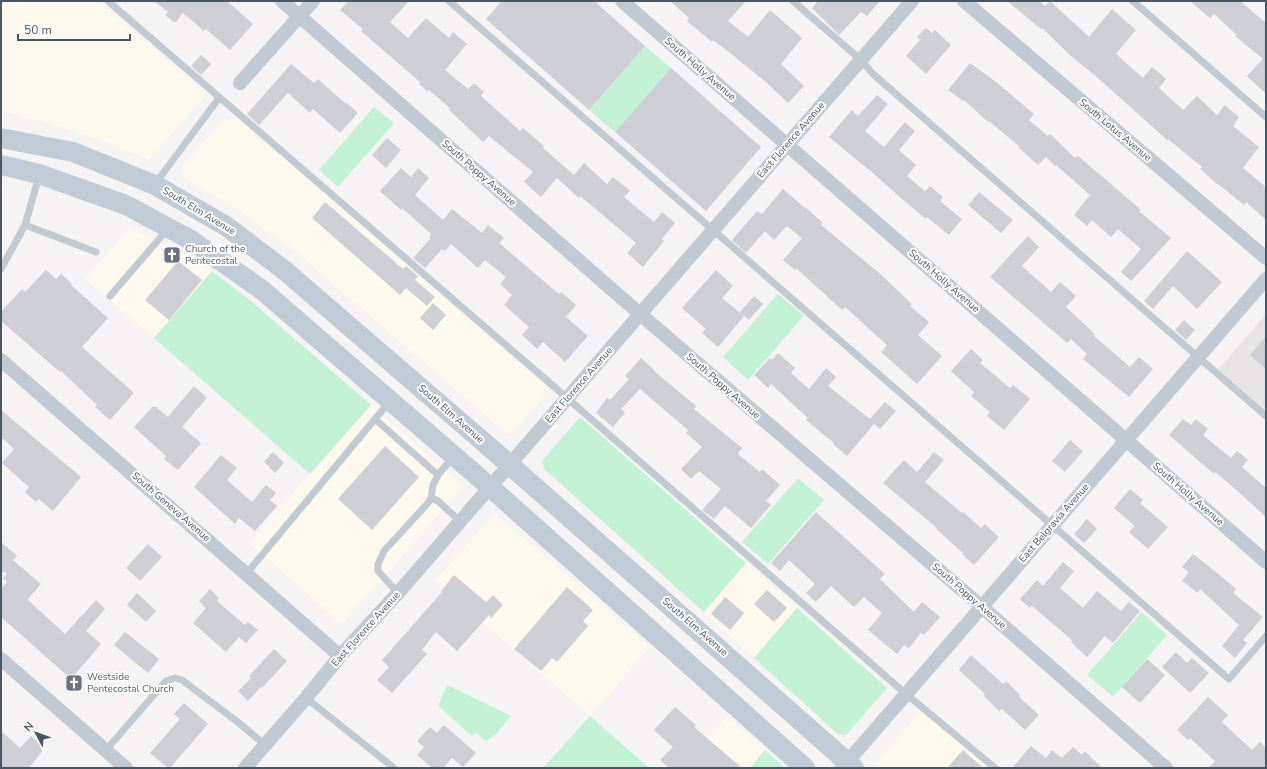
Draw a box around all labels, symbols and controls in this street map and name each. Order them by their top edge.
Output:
scale bar [18,16,130,42]
text: 50 m [24,22,52,38]
street label: South Holly Avenue [662,34,738,104]
street label: South Lotus Avenue [1076,96,1154,164]
street label: East Florence Avenue [754,99,828,181]
street label: South Poppy Avenue [439,137,519,209]
street label: South Elm Avenue [160,184,238,238]
place label: Church of the Pentecostal [185,242,245,268]
church icon: Church of the Pentecostal [162,245,182,265]
street label: South Holly Avenue [906,246,982,316]
street label: East Florence Avenue [542,344,616,426]
street label: South Poppy Avenue [683,350,763,422]
street label: South Elm Avenue [415,381,487,447]
street label: South Holly Avenue [1150,459,1226,529]
street label: South Geneva Avenue [129,469,213,545]
street label: East Belgravia Avenue [1016,480,1092,566]
street label: South Poppy Avenue [929,560,1009,632]
street label: East Florence Avenue [328,588,404,670]
street label: South Elm Avenue [659,594,731,660]
place label: Westside Pentecostal Church [87,670,174,696]
church icon: Westside Pentecostal Church [64,673,84,693]
north arrow [16,713,56,753]
text: N [20,719,37,735]

